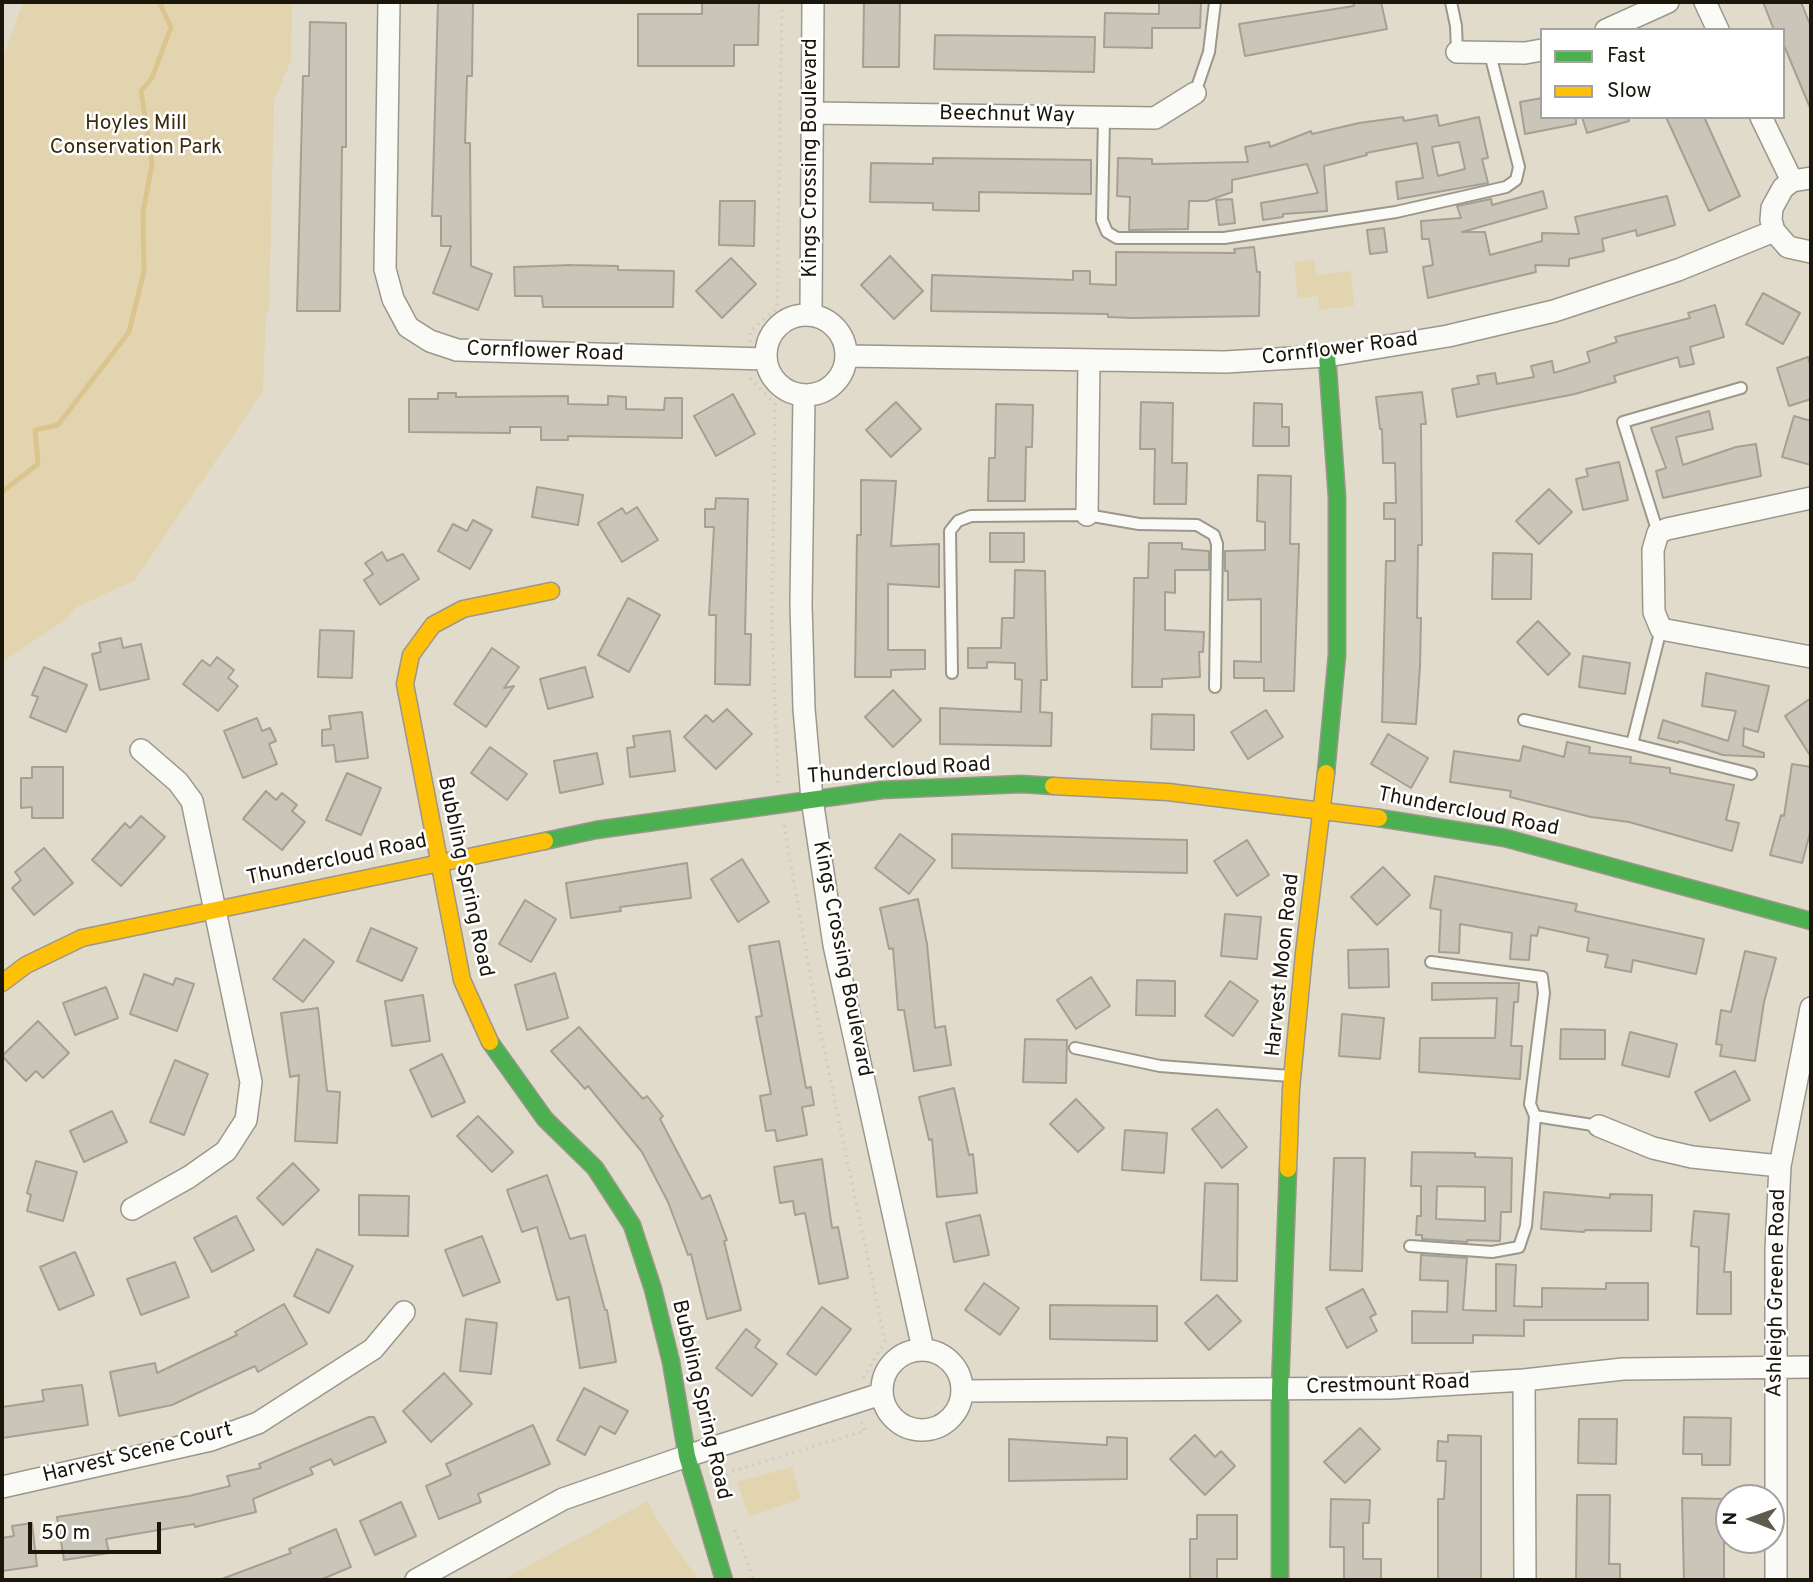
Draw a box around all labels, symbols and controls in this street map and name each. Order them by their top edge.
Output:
legend [1540,28,1785,119]
street label: Kings Crossing Boulevard [799,38,825,278]
text: Fast [1607,43,1646,70]
text: Slow [1607,78,1652,105]
street label: Beechnut Way [939,102,1075,130]
park label: Hoyles Mill Conservation Park [50,112,222,162]
street label: Cornflower Road [1260,328,1420,372]
street label: Cornflower Road [466,338,624,368]
street label: Thundercloud Road [806,753,992,791]
street label: Bubbling Spring Road [430,775,498,979]
street label: Thundercloud Road [1375,783,1561,843]
street label: Thundercloud Road [244,830,430,892]
street label: Kings Crossing Boulevard [806,839,876,1079]
street label: Harvest Moon Road [1262,872,1306,1058]
street label: Ashleigh Greene Road [1764,1188,1792,1398]
street label: Bubbling Spring Road [665,1298,735,1502]
street label: Crestmount Road [1306,1371,1470,1401]
street label: Harvest Scene Court [41,1418,235,1490]
north arrow [1715,1484,1785,1554]
scale bar [32,1508,164,1552]
text: N [1719,1512,1743,1526]
text: 50 m [41,1520,90,1547]

